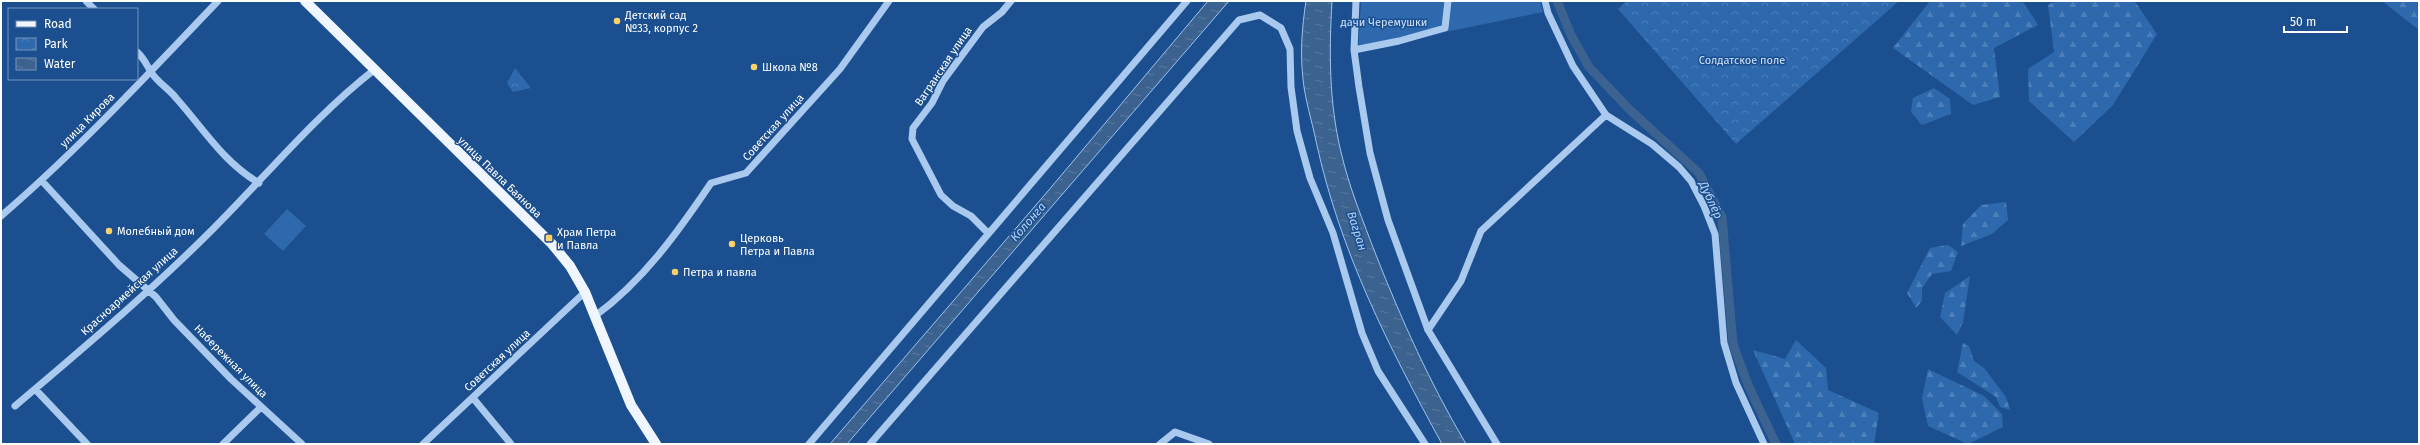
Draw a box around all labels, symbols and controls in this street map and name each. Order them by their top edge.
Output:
legend [8,8,138,80]
scale bar [2284,8,2347,34]
place label: Детский сад №33, корпус 2 [624,9,698,35]
text: 50 m [2290,15,2316,29]
marker: Детский сад №33, корпус 2 [612,16,622,26]
park label: дачи Черемушки [1341,16,1427,29]
text: Road [44,17,72,31]
street label: Вагранская улица [912,24,975,108]
text: Park [44,37,68,51]
park label: Солдатское поле [1699,54,1785,67]
text: Water [44,57,76,71]
place label: Школа №8 [762,61,818,74]
marker: Школа №8 [749,62,759,72]
street label: улица Кирова [57,90,117,150]
street label: Советская улица [740,91,807,163]
street label: улица Павла Баянова [455,134,544,221]
water label: Дублёр [1696,178,1726,221]
water label: Колонга [1007,200,1049,244]
water label: Вагран [1344,210,1370,252]
place label: Молебный дом [117,225,195,238]
marker: Молебный дом [104,226,114,236]
place label: Храм Петра и Павла [557,226,616,252]
place label: Церковь Петра и Павла [740,232,815,258]
marker: Храм Петра и Павла [544,233,554,243]
marker: Церковь Петра и Павла [727,239,737,249]
street label: Красноармейская улица [78,244,180,338]
place label: Петра и павла [683,266,757,279]
marker: Петра и павла [670,267,680,277]
street label: Набережная улица [191,322,270,401]
street label: Советская улица [462,327,533,394]

